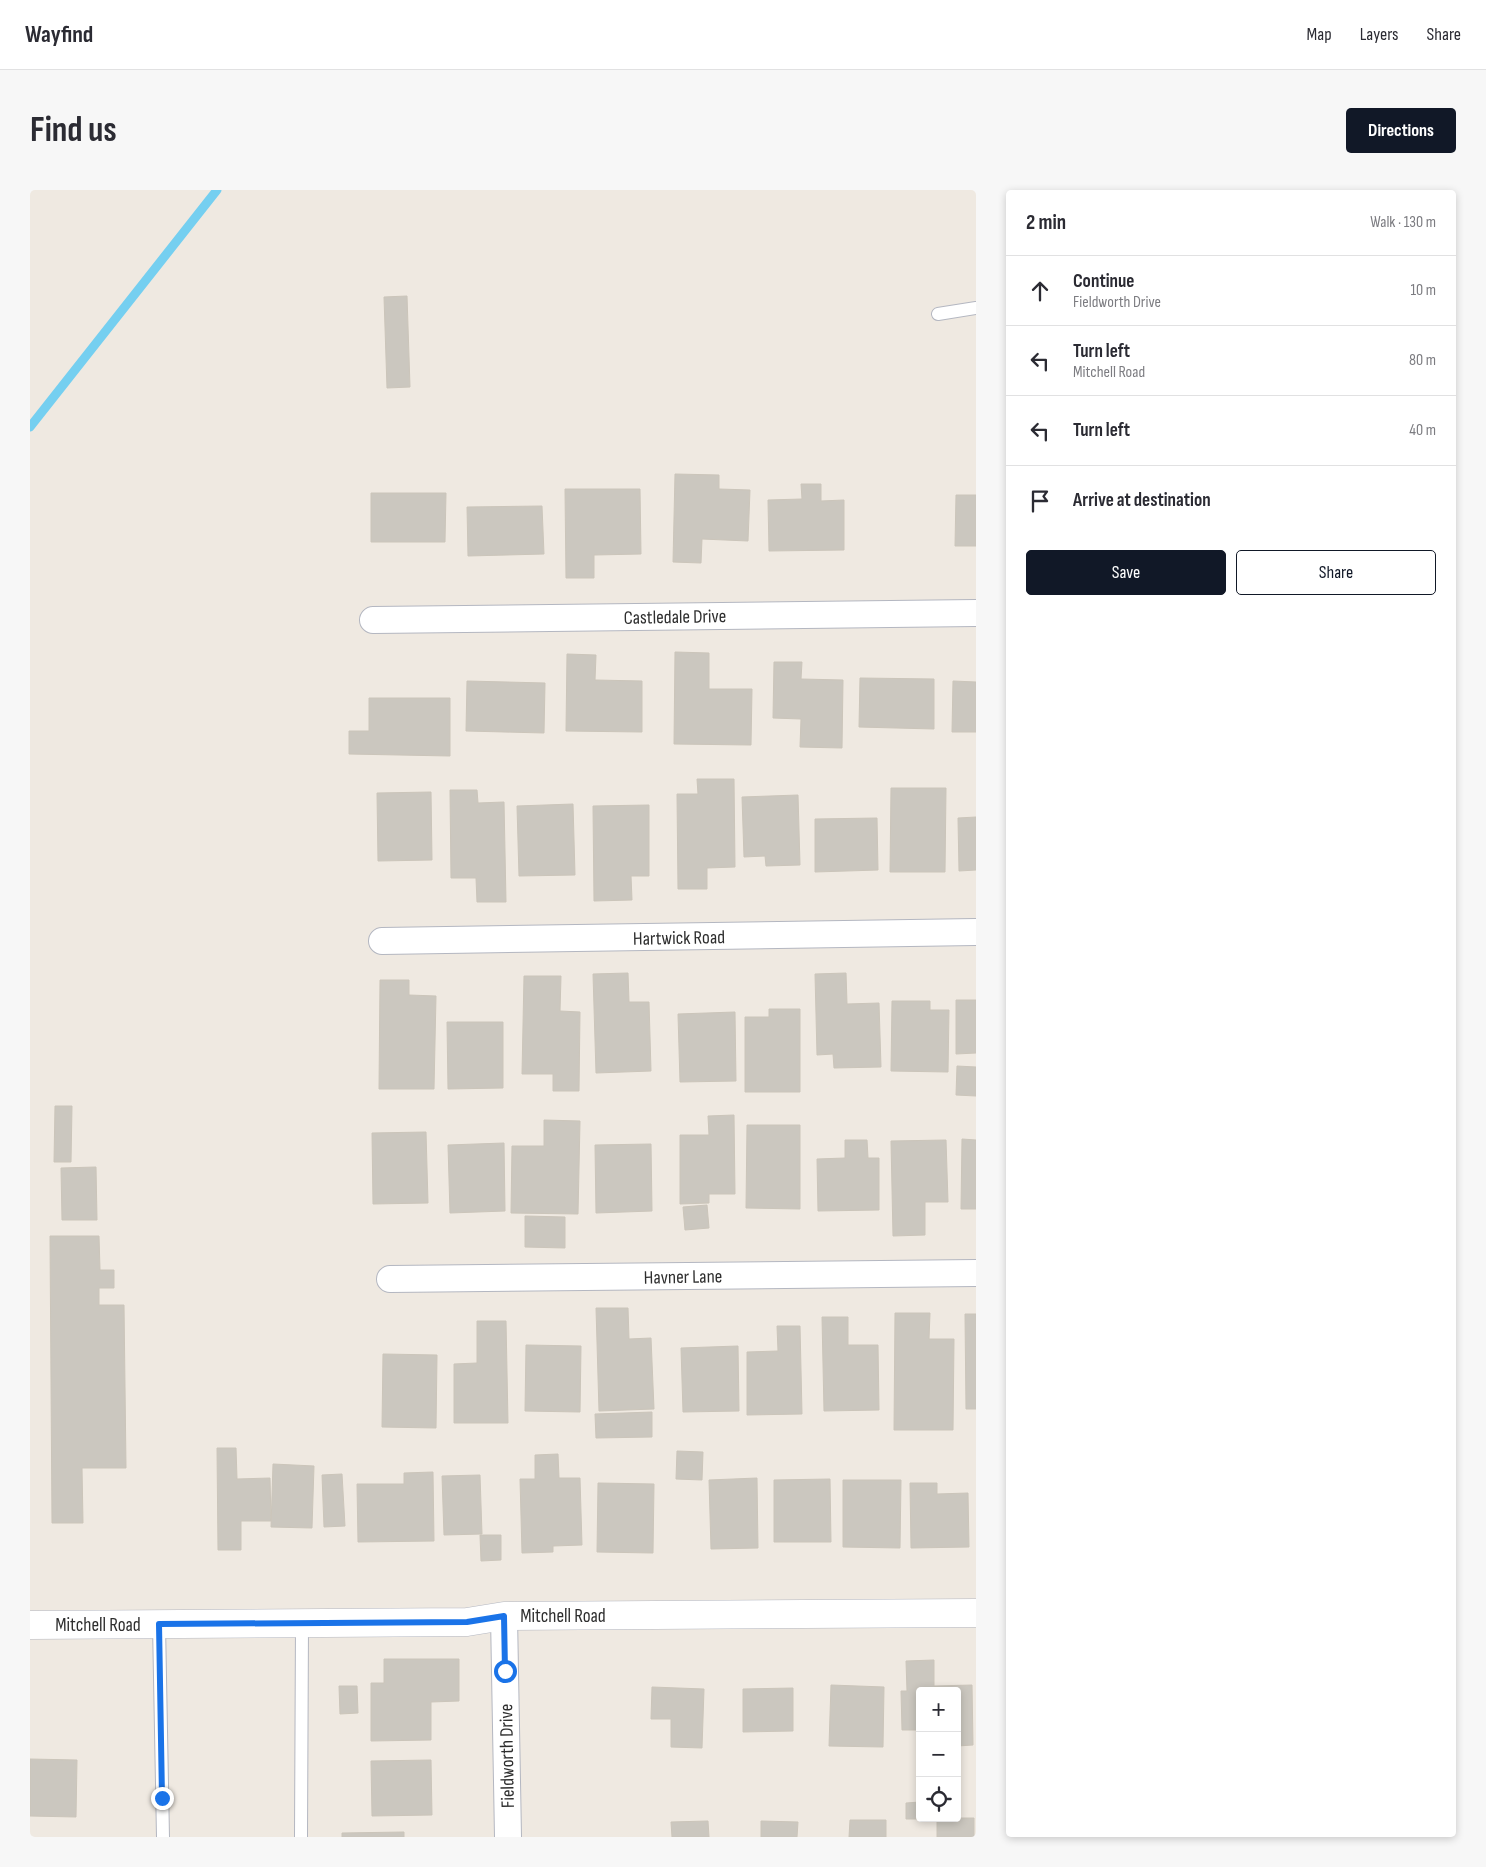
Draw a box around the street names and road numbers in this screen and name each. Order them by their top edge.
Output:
street label: Castledale Drive [624,605,727,630]
street label: Hartwick Road [633,926,725,951]
street label: Havner Lane [644,1265,722,1290]
street label: Mitchell Road [520,1605,606,1628]
street label: Mitchell Road [55,1614,141,1637]
street label: Fieldworth Drive [495,1704,520,1808]

